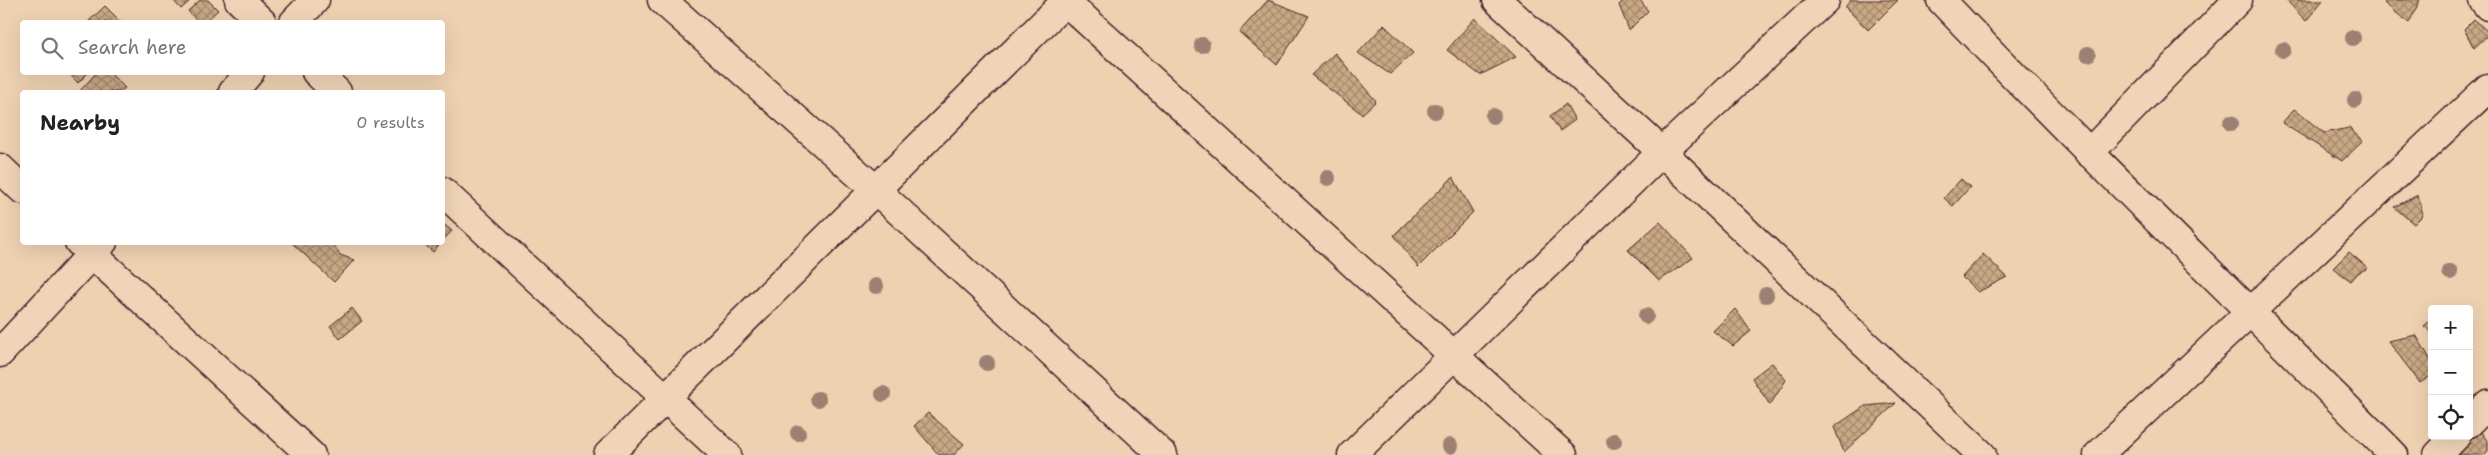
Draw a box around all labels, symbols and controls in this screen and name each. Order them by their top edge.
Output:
search box [20,20,445,75]
icon: search [38,34,66,62]
text: Search here [78,35,187,60]
text: Nearby [40,109,120,137]
text: 0 results [356,112,425,133]
map controls [2428,305,2473,440]
button: + [2428,305,2473,350]
button: − [2428,350,2473,395]
button: locate [2428,395,2473,440]

